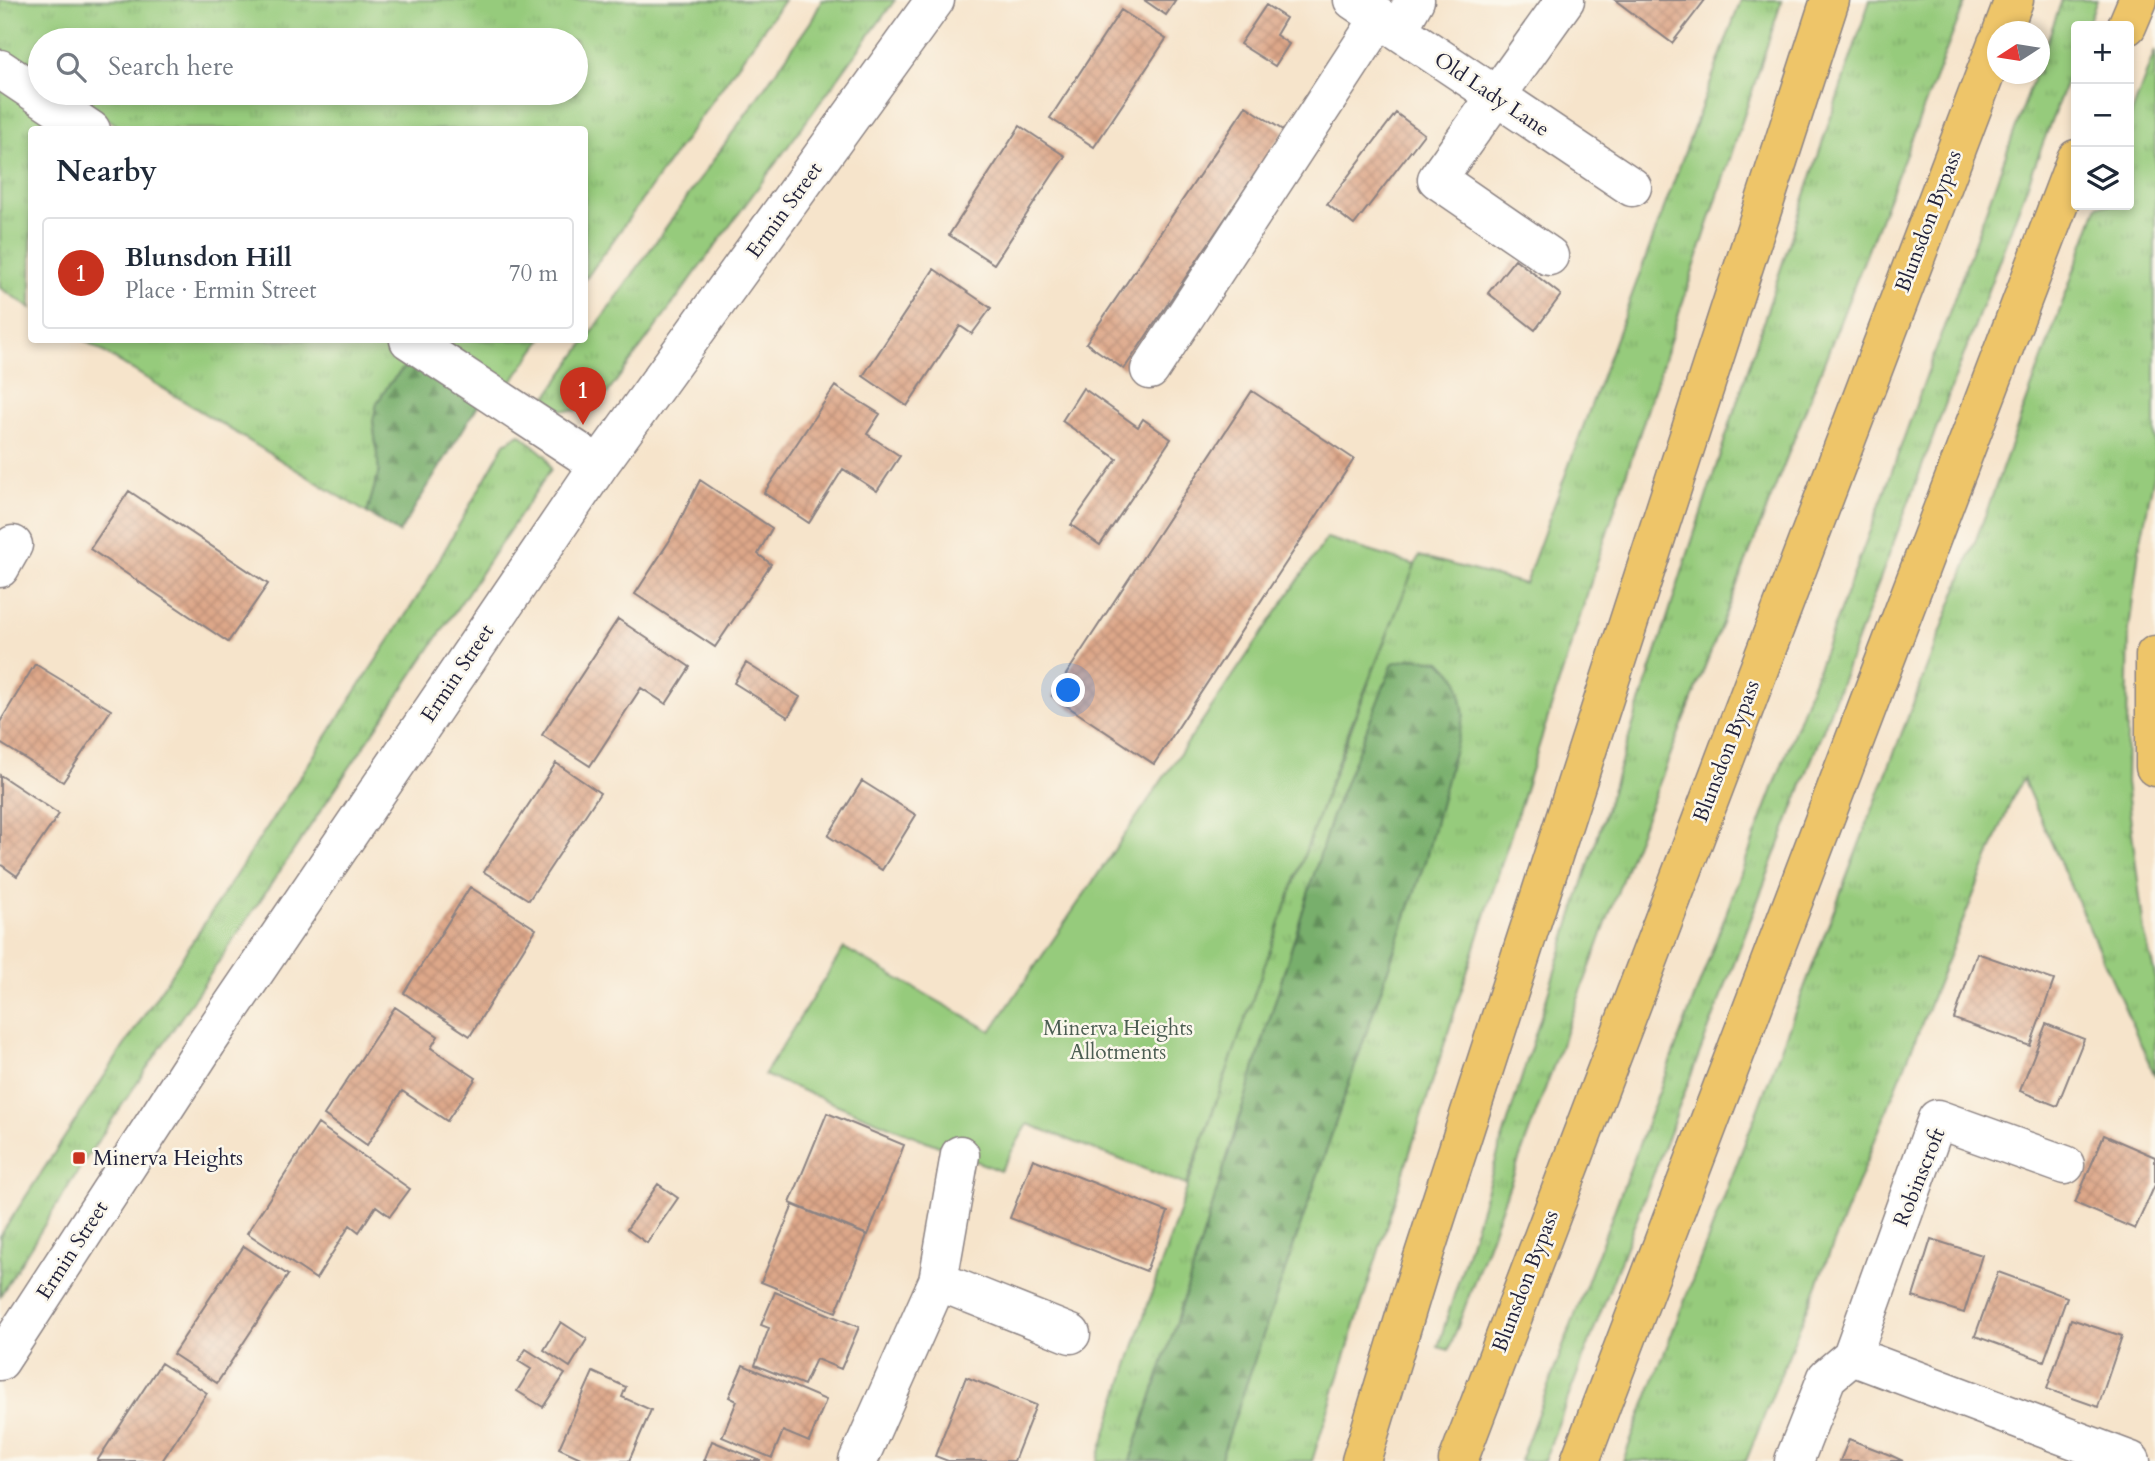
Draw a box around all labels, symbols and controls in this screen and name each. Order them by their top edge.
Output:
north arrow [1987,21,2050,84]
map controls [2071,21,2134,210]
button: + [2071,21,2134,84]
search box [28,28,588,105]
street label: Old Lady Lane [1428,45,1555,144]
icon: search [52,48,90,86]
text: Search here [108,49,234,84]
button: − [2071,84,2134,147]
street label: Blunsdon Bypass [1888,146,1969,296]
button: layers [2071,147,2134,210]
text: Nearby [56,151,157,192]
street label: Ermin Street [740,156,829,264]
text: Blunsdon Hill [125,240,292,275]
text: 1 [75,258,87,289]
text: 70 m [509,258,558,289]
text: Place · Ermin Street [125,275,317,306]
pin: 1 [560,367,606,425]
street label: Ermin Street [414,618,501,728]
your location [1051,673,1085,707]
street label: Blunsdon Bypass [1686,676,1767,826]
park label: Minerva Heights Allotments [1043,1014,1193,1067]
street label: Robinscroft [1887,1123,1952,1231]
place label: Minerva Heights [93,1144,243,1173]
marker: Minerva Heights [71,1150,87,1166]
street label: Ermin Street [30,1195,115,1305]
street label: Blunsdon Bypass [1485,1206,1566,1356]

